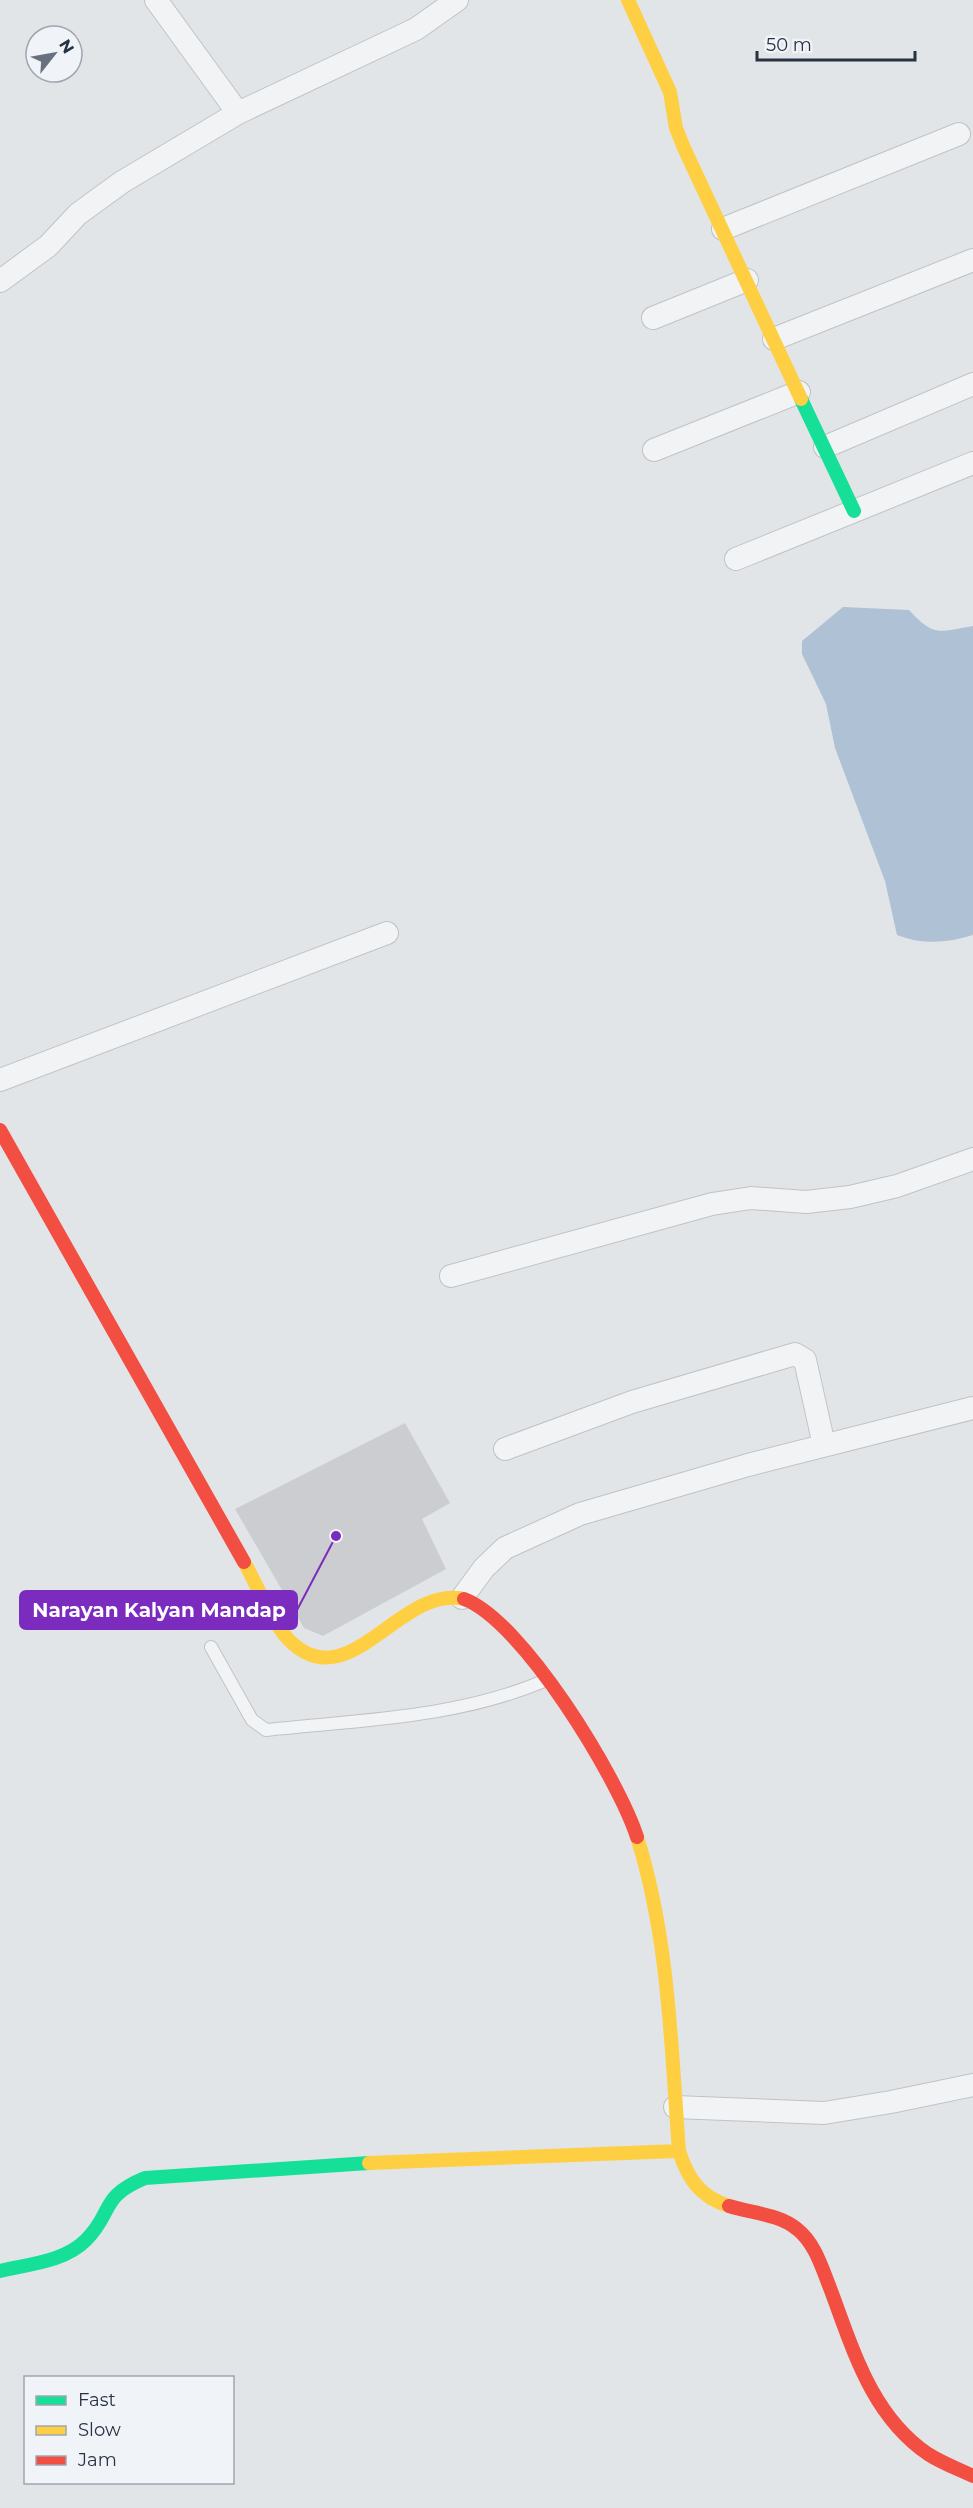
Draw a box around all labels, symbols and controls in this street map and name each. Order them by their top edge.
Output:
north arrow [24,24,84,84]
scale bar [757,24,914,62]
text: 50 m [766,34,812,56]
text: N [55,36,78,57]
callout: Narayan Kalyan Mandap [20,1591,297,1629]
text: Narayan Kalyan Mandap [32,1598,286,1622]
legend [24,2376,234,2484]
text: Fast [78,2389,116,2411]
text: Slow [78,2419,121,2441]
text: Jam [77,2449,117,2471]

